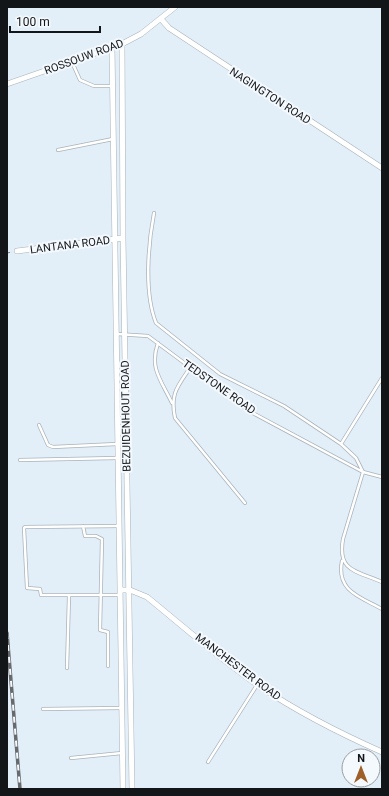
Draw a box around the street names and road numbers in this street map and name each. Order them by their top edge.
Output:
street label: ROSSOUW ROAD [43,37,125,77]
street label: NAGINGTON ROAD [227,65,313,127]
street label: LANTANA ROAD [29,234,111,256]
street label: TEDSTONE ROAD [180,357,258,417]
street label: BEZUIDENHOUT ROAD [119,360,133,472]
street label: MANCHESTER ROAD [193,631,283,703]

